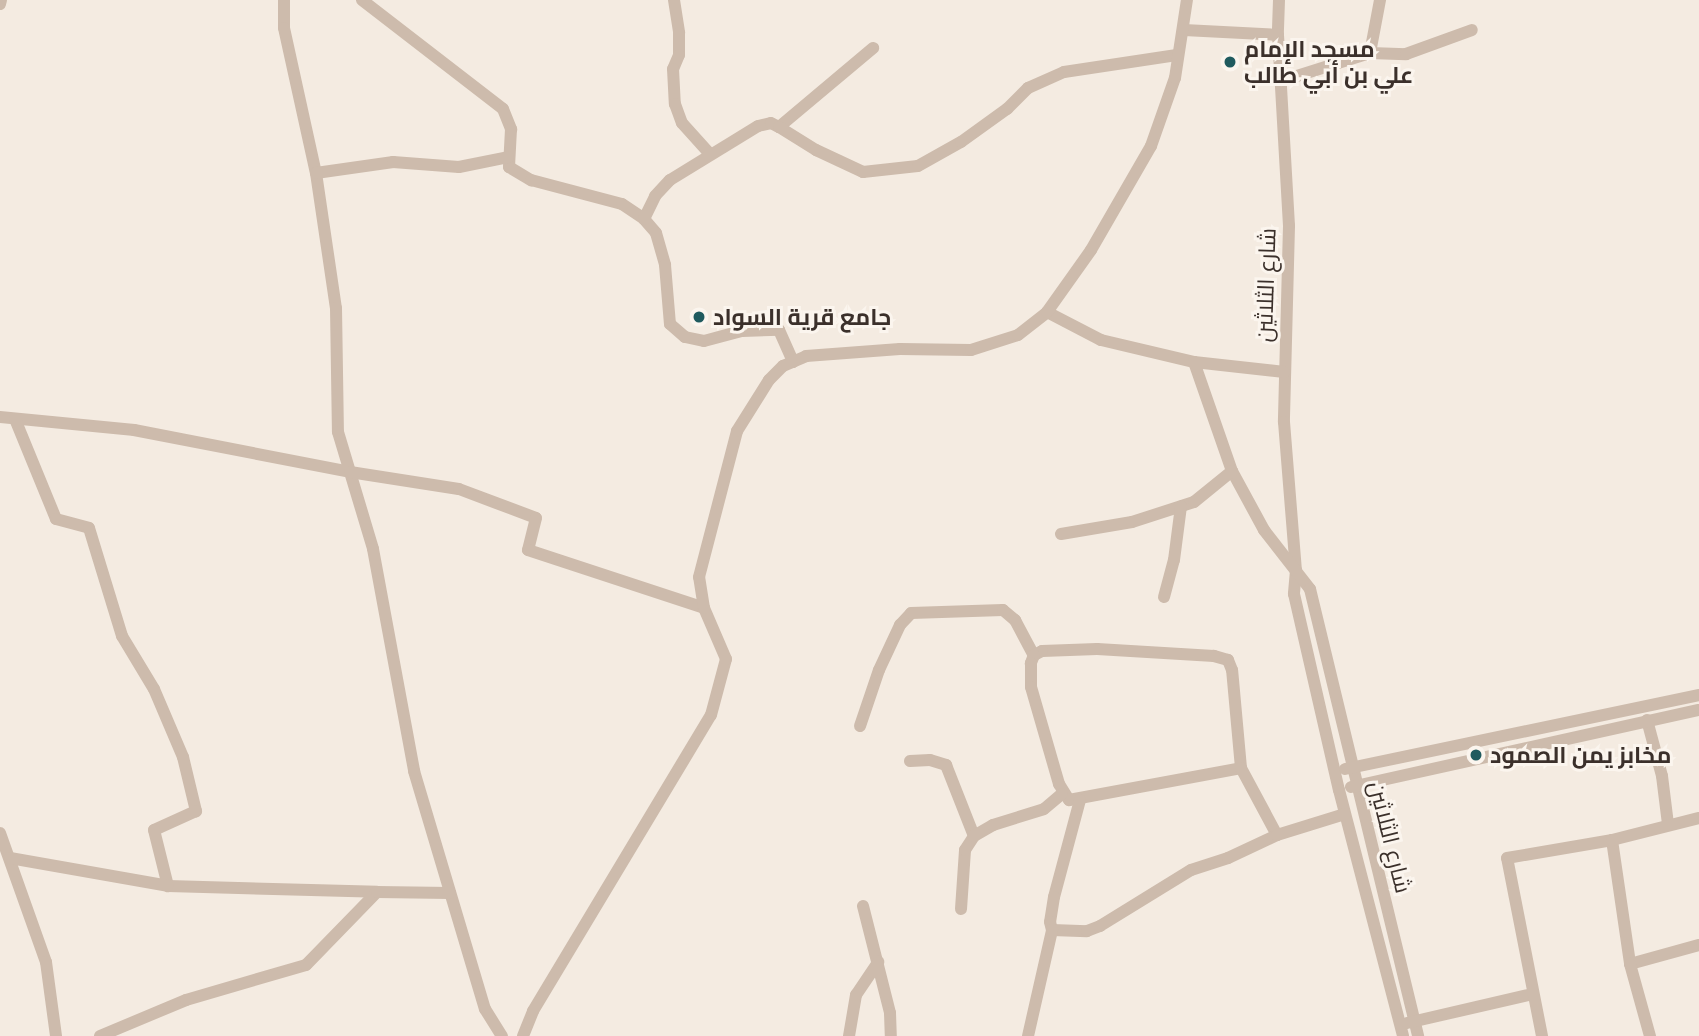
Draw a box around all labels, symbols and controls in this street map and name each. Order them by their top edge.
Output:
place label: مسجد الإمام علي بن أبي طالب [1244,35,1413,89]
marker: مسجد الإمام علي بن أبي طالب [1222,54,1238,70]
street label: شارع الثلاثين [1250,227,1282,343]
place label: جامع قرية السواد [713,303,891,331]
marker: جامع قرية السواد [691,309,707,325]
place label: مخابز يمن الصمود [1490,741,1671,769]
marker: مخابز يمن الصمود [1468,747,1484,763]
street label: شارع الثلاثين [1363,778,1417,896]

